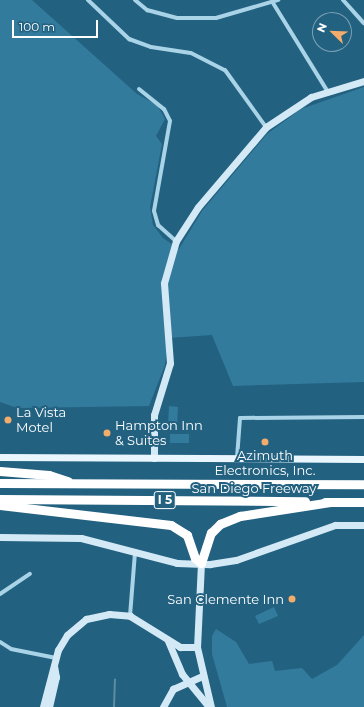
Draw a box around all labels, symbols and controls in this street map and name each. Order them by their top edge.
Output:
scale bar [14,12,100,38]
north arrow [312,12,352,52]
text: 100 m [19,19,55,34]
text: N [314,21,330,35]
place label: La Vista Motel [16,405,66,436]
marker: La Vista Motel [3,415,13,425]
place label: Hampton Inn & Suites [115,418,203,449]
marker: Hampton Inn & Suites [102,428,112,438]
marker: Azimuth Electronics, Inc. [260,437,270,447]
place label: Azimuth Electronics, Inc. [214,448,316,479]
street label: San Diego Freeway [192,480,316,496]
road number: I 5 [153,490,177,510]
place label: San Clemente Inn [167,591,284,607]
marker: San Clemente Inn [287,594,297,604]

